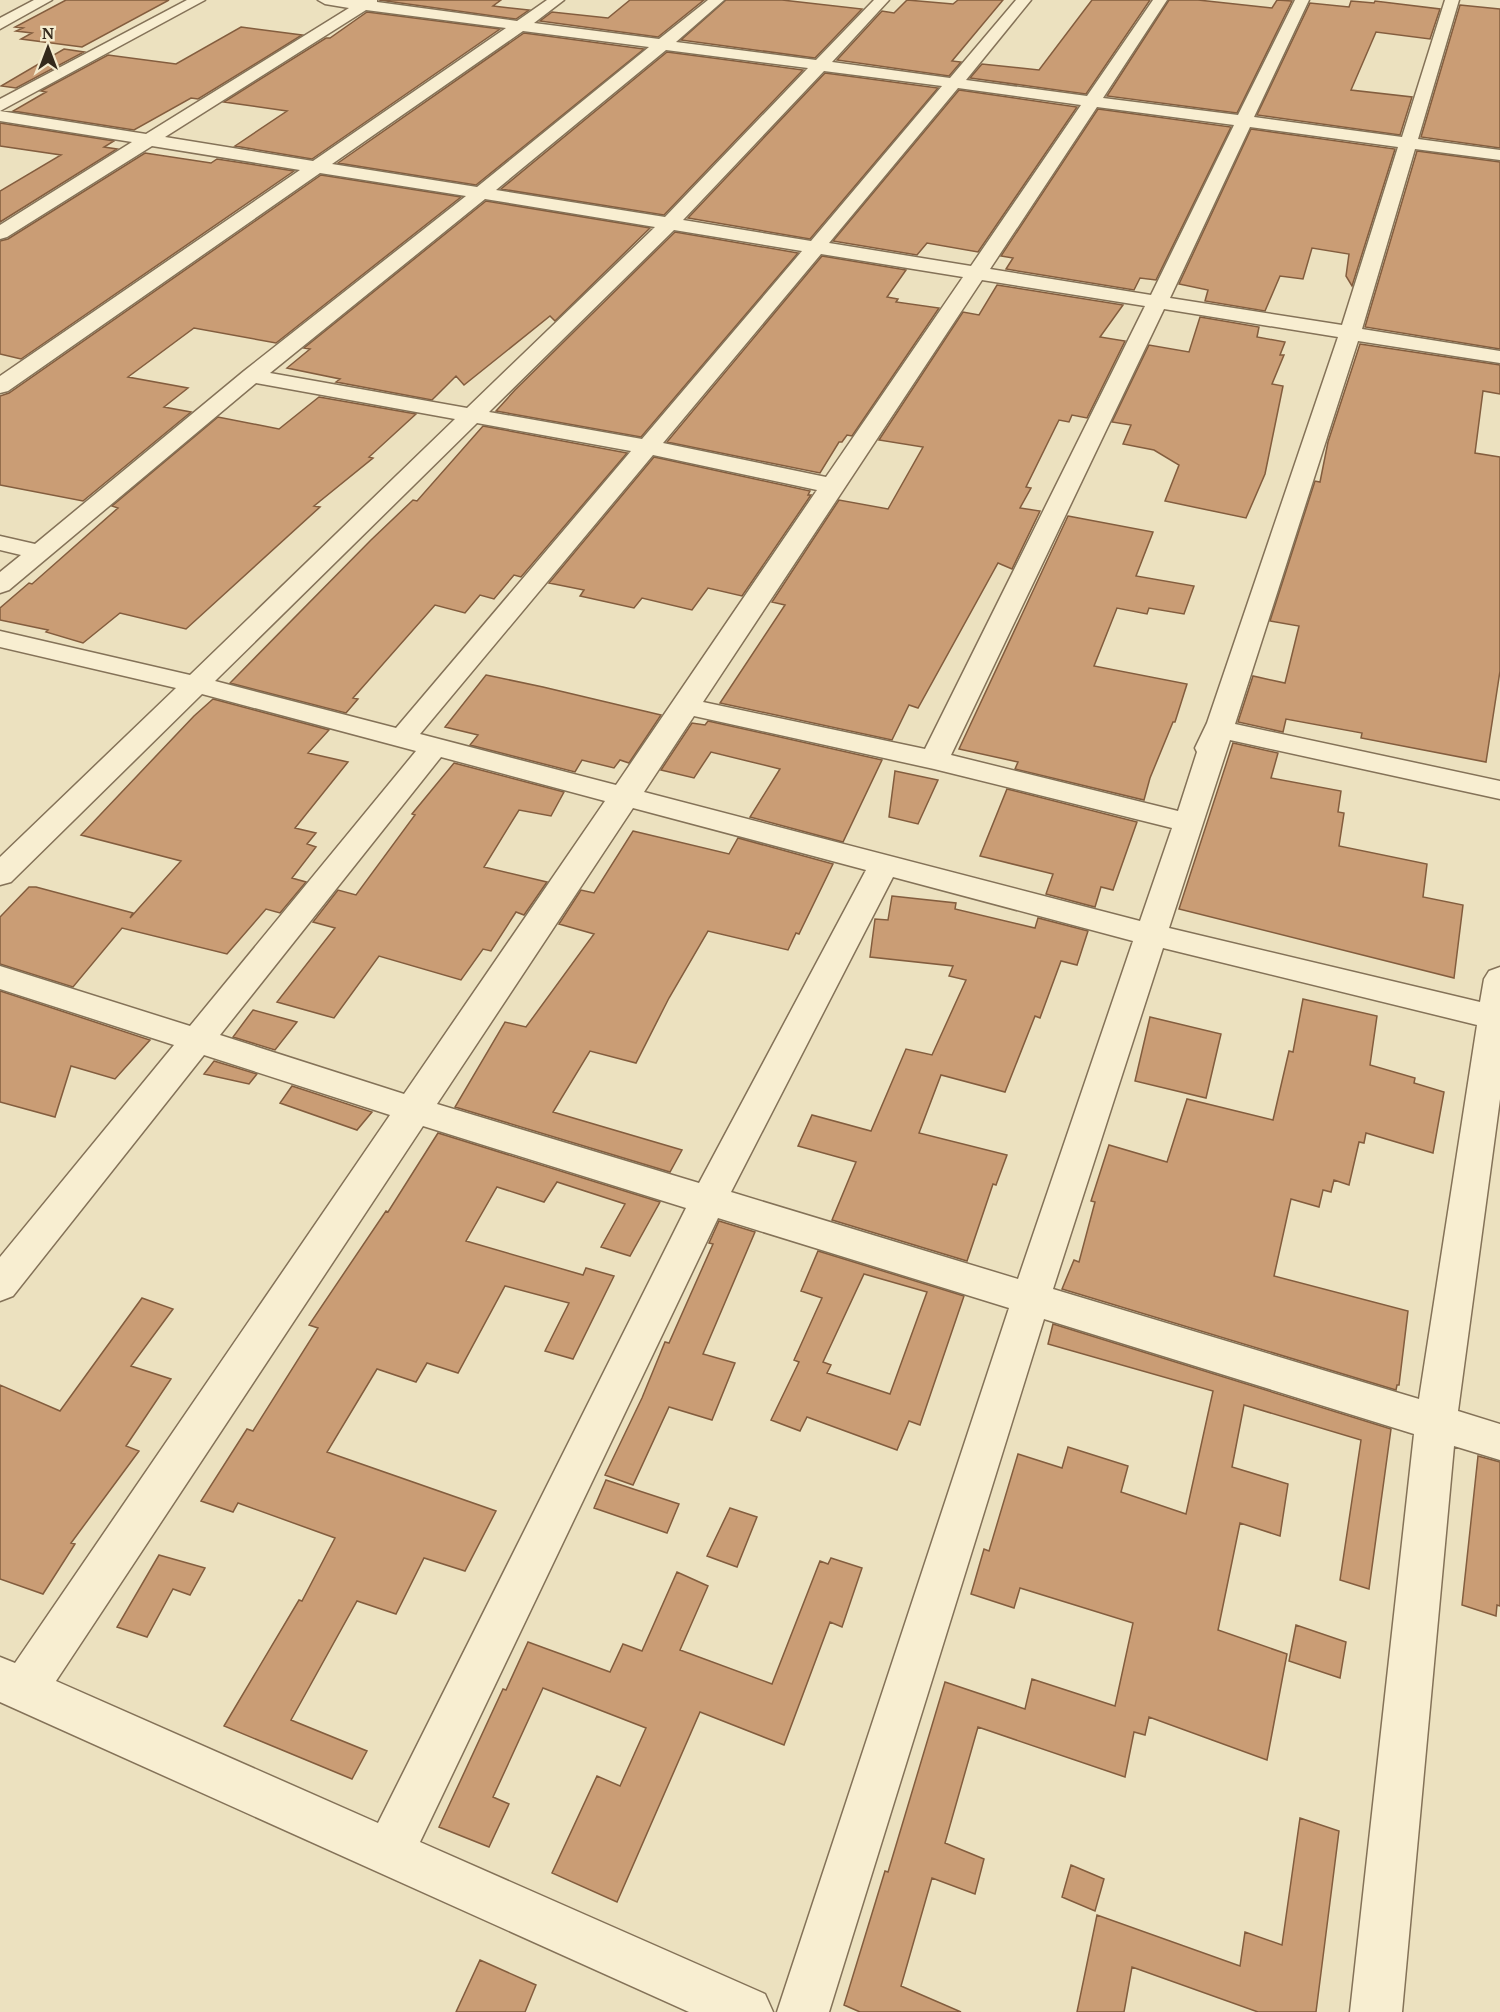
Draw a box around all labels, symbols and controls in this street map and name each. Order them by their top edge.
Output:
north arrow [18,18,78,78]
text: N [42,22,54,44]

